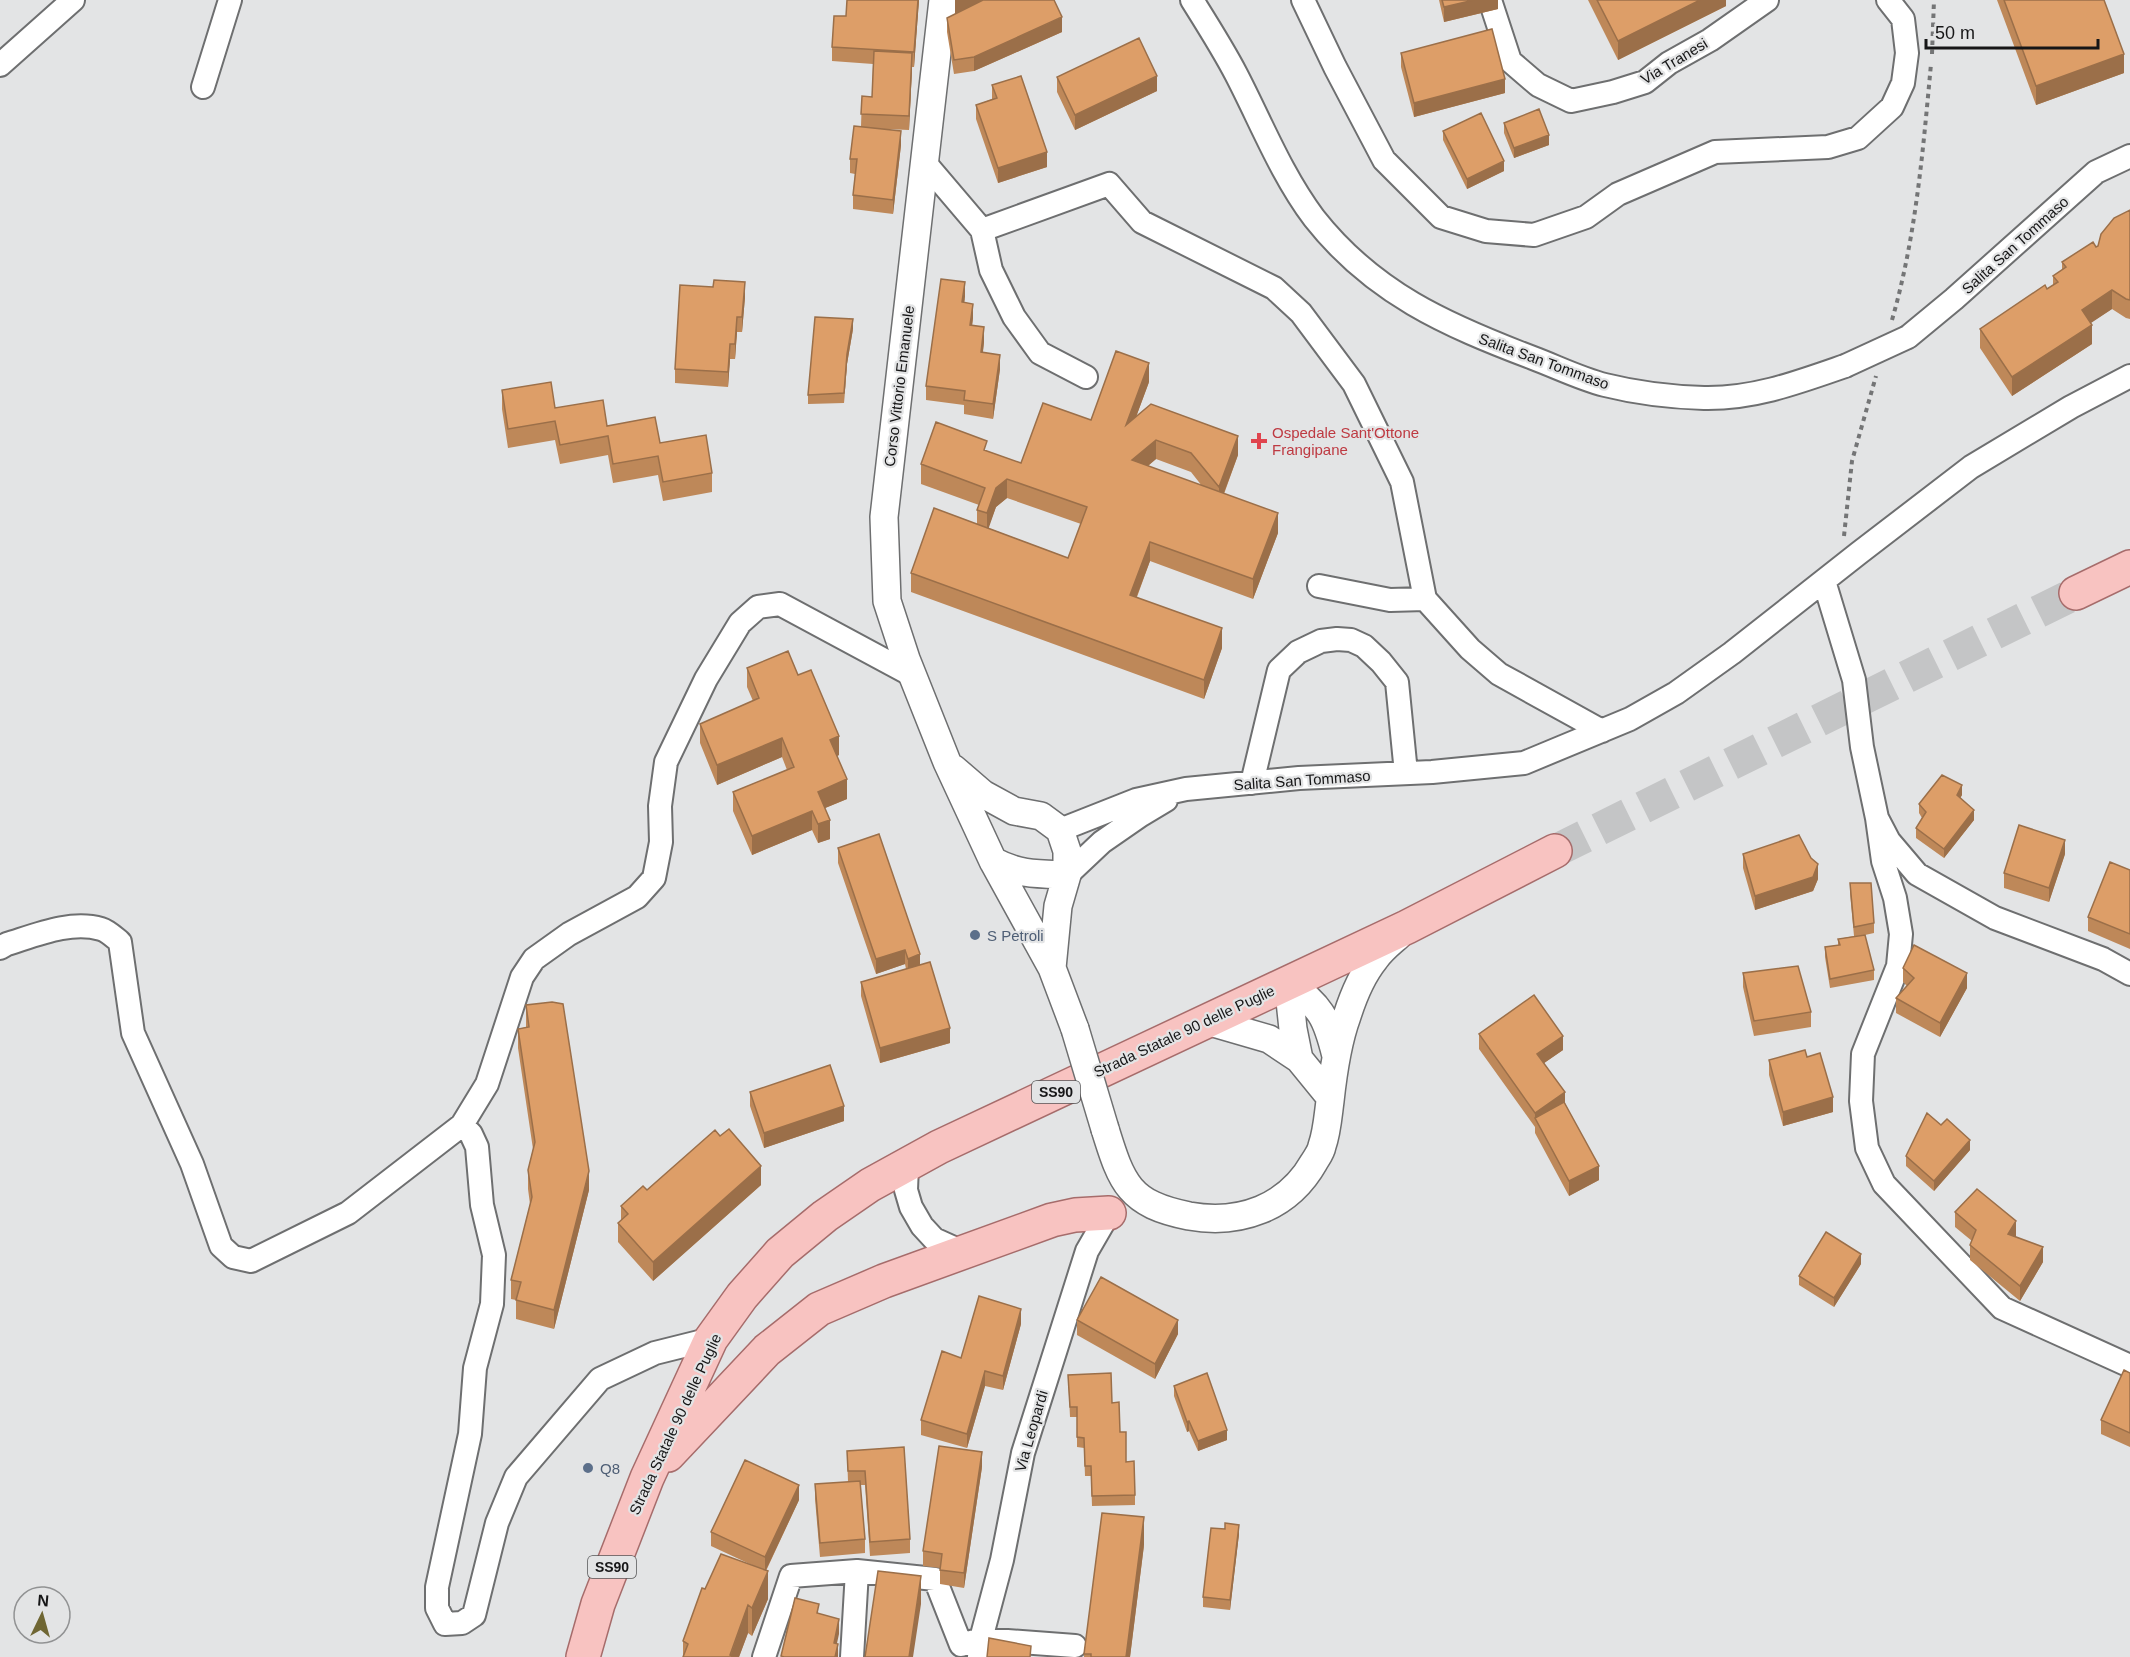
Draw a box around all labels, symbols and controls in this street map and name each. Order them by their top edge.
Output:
scale bar [1926,12,2098,50]
text: 50 m [1935,23,1975,43]
street label: Via Tranesi [1638,34,1710,88]
street label: Salita San Tommaso [1958,193,2072,297]
street label: Corso Vittorio Emanuele [881,304,917,468]
street label: Salita San Tommaso [1477,330,1611,392]
place label: Ospedale Sant'Ottone Frangipane [1272,424,1419,458]
marker: Ospedale Sant'Ottone Frangipane [1250,432,1268,450]
street label: Salita San Tommaso [1233,767,1371,793]
place label: S Petroli [987,927,1044,944]
marker: S Petroli [968,928,982,942]
street label: Strada Statale 90 delle Puglie [1091,982,1277,1080]
road number: SS90 [1032,1081,1080,1103]
street label: Strada Statale 90 delle Puglie [626,1331,724,1517]
street label: Via Leopardi [1011,1388,1051,1474]
place label: Q8 [600,1460,620,1477]
marker: Q8 [581,1461,595,1475]
road number: SS90 [588,1556,636,1578]
north arrow [12,1585,72,1645]
text: N [37,1592,50,1610]

